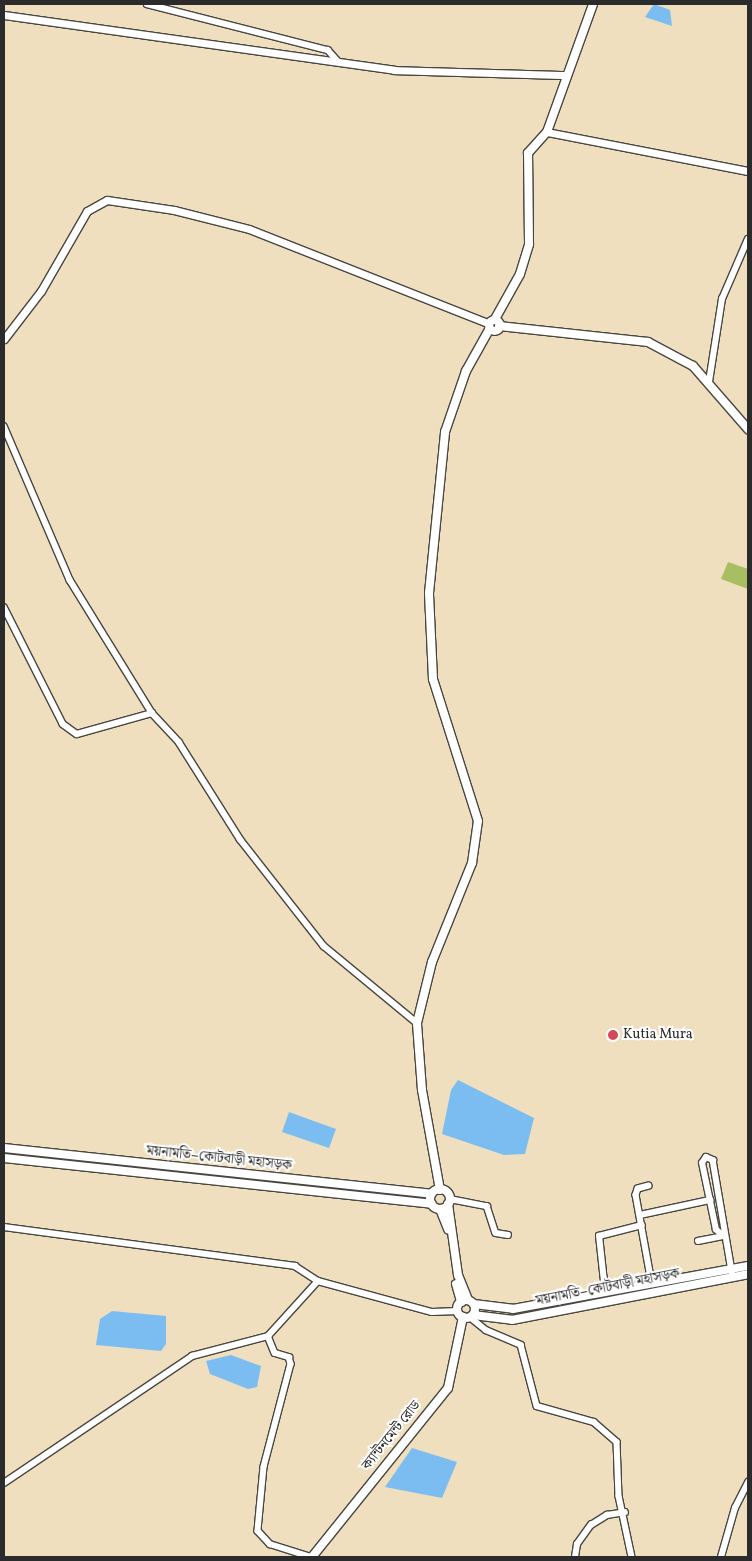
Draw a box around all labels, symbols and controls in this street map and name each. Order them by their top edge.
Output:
place label: Kutia Mura [623,1027,693,1043]
marker: Kutia Mura [607,1029,619,1041]
street label: ময়নামতি–কোটবাড়ী মহাসড়ক [145,1143,293,1175]
street label: ময়নামতি–কোটবাড়ী মহাসড়ক [535,1266,681,1310]
street label: ক্যান্টনমেন্ট রোড [359,1398,425,1474]

